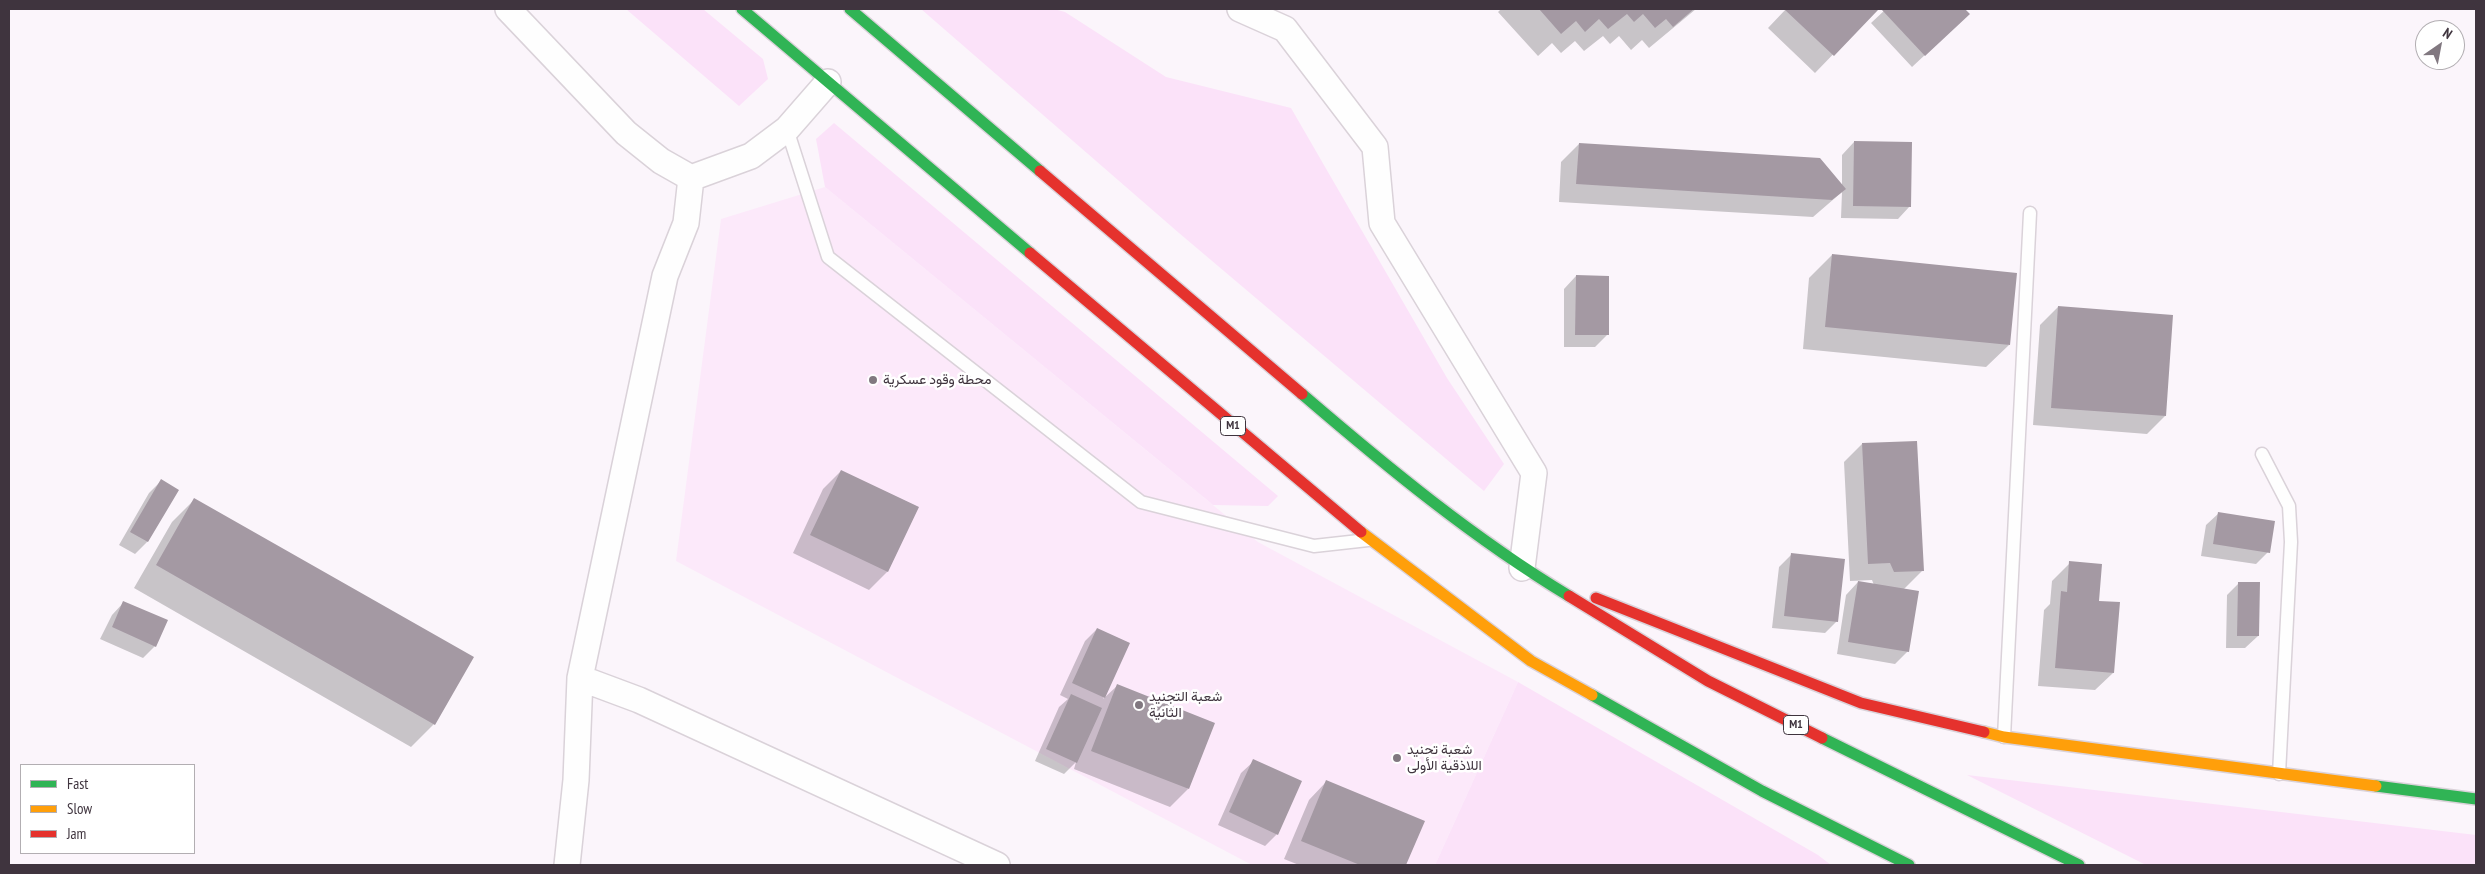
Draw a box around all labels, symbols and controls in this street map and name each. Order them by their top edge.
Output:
north arrow [2415,20,2465,70]
text: N [2440,24,2456,43]
place label: محطة وقود عسكرية [883,372,991,388]
marker: محطة وقود عسكرية [867,374,879,386]
road number: M1 [1220,416,1246,436]
place label: شعبة التجنيد الثانية [1149,689,1222,722]
marker: شعبة التجنيد الثانية [1133,699,1145,711]
road number: M1 [1784,716,1808,734]
place label: شعبة تجنيد اللاذقية الأولى [1407,742,1482,774]
marker: شعبة تجنيد اللاذقية الأولى [1391,752,1403,764]
legend [20,764,195,854]
text: Fast [67,774,88,793]
text: Slow [67,799,92,818]
text: Jam [67,824,86,843]

